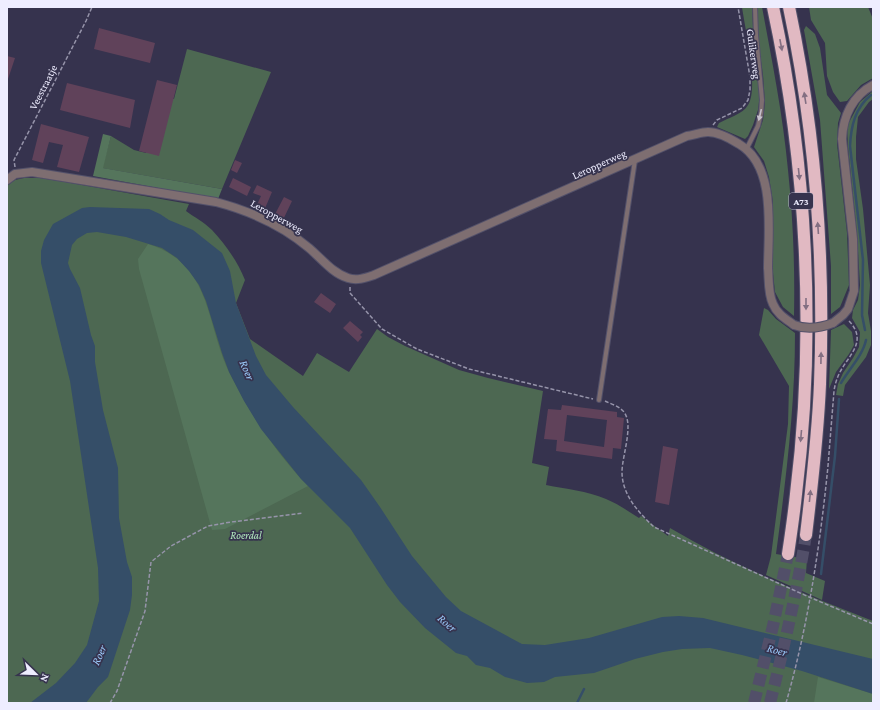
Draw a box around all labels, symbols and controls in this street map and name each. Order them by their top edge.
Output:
street label: Gulikerweg [744,28,764,81]
one-way arrow [778,39,784,51]
street label: Veestraatje [27,63,60,112]
one-way arrow [802,92,808,104]
one-way arrow [757,109,763,122]
street label: Leropperweg [570,146,629,182]
one-way arrow [796,168,802,180]
road number: A73 [789,193,813,209]
street label: Leropperweg [248,197,306,236]
one-way arrow [815,221,821,234]
one-way arrow [803,298,809,311]
one-way arrow [817,352,824,364]
water label: Roer [237,358,258,383]
one-way arrow [798,430,805,442]
one-way arrow [807,490,814,502]
park label: Roerdal [230,529,262,541]
water label: Roer [435,611,460,635]
water label: Roer [765,641,789,660]
water label: Roer [88,642,110,667]
north arrow [16,654,56,694]
text: N [38,672,52,684]

